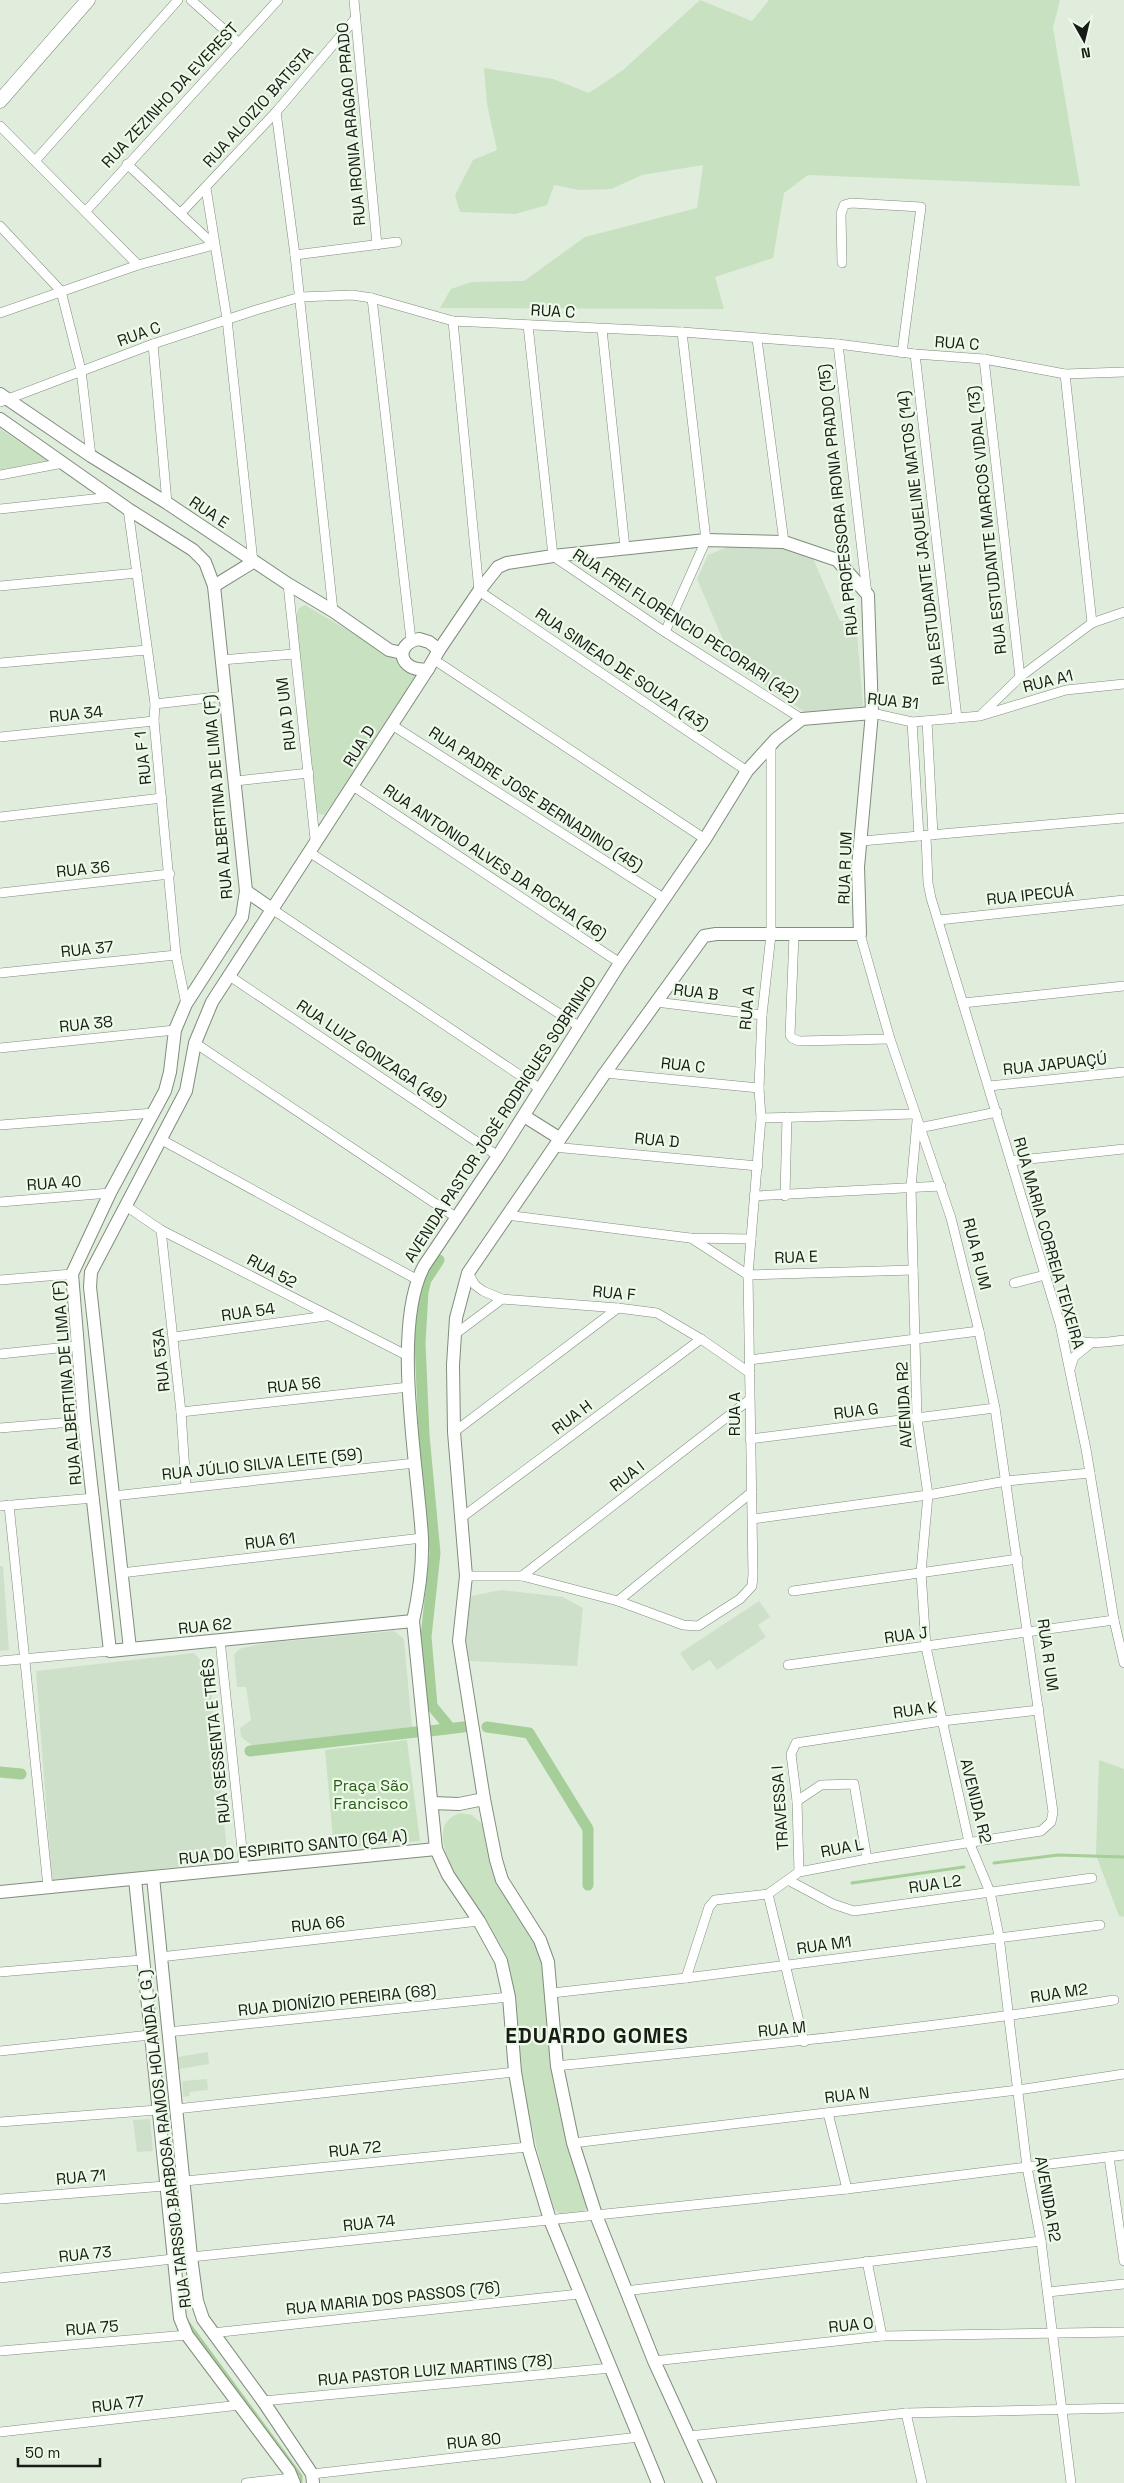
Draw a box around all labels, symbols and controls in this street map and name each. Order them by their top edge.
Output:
north arrow [1059,15,1109,65]
street label: RUA ZEZINHO DA EVEREST [97,18,243,172]
street label: RUA IRONIA ARAGAO PRADO [332,21,370,227]
street label: RUA ALOIZIO BATISTA [198,42,318,172]
text: N [1080,43,1092,62]
street label: RUA C [530,299,576,323]
street label: RUA C [114,316,164,352]
street label: RUA C [934,331,980,355]
street label: RUA PROFESSORA IRONIA PRADO (15) [813,363,863,637]
street label: RUA ESTUDANTE MARCOS VIDAL (13) [962,385,1012,655]
street label: RUA ESTUDANTE JAQUELINE MATOS (14) [892,389,950,687]
street label: RUA E [185,491,233,533]
street label: RUA FREI FLORENCIO PECORARI (42) [569,544,803,706]
street label: RUA SIMEAO DE SOUZA (43) [531,603,713,735]
street label: RUA A1 [1021,665,1075,697]
street label: RUA D UM [271,676,301,752]
street label: RUA B1 [866,688,920,714]
street label: RUA ALBERTINA DE LIMA (F) [199,694,237,900]
street label: RUA 34 [48,701,104,727]
street label: RUA D [338,721,380,771]
street label: RUA PADRE JOSE BERNADINO (45) [425,722,647,876]
street label: RUA F 1 [130,730,156,786]
street label: RUA ANTONIO ALVES DA ROCHA (46) [379,779,611,945]
street label: RUA R UM [833,831,857,905]
street label: RUA 36 [55,856,111,882]
street label: RUA IPECUÁ [985,880,1075,910]
street label: RUA 37 [59,936,115,962]
street label: AVENIDA PASTOR JOSÉ RODRIGUES SOBRINHO [399,972,601,1266]
street label: RUA B [672,979,720,1005]
street label: RUA A [735,985,759,1031]
street label: RUA LUIZ GONZAGA (49) [292,995,452,1111]
street label: RUA 38 [58,1011,114,1037]
street label: RUA JAPUAÇÚ [1002,1048,1108,1080]
street label: RUA C [660,1052,706,1078]
street label: RUA D [634,1128,680,1152]
street label: RUA MARIA CORREIA TEIXEIRA [1009,1135,1089,1351]
street label: RUA 40 [26,1171,82,1195]
street label: RUA R UM [958,1216,996,1292]
street label: RUA E [774,1246,818,1268]
street label: RUA 52 [243,1249,301,1293]
street label: RUA ALBERTINA DE LIMA (F) [48,1280,86,1486]
street label: RUA F [592,1281,637,1305]
street label: RUA 54 [220,1298,276,1326]
street label: RUA 53A [147,1327,175,1393]
street label: AVENIDA R2 [891,1361,917,1449]
street label: RUA 56 [266,1372,322,1398]
street label: RUA A [724,1392,745,1436]
street label: RUA H [548,1395,596,1439]
street label: RUA G [832,1398,880,1424]
street label: RUA JÚLIO SILVA LEITE (59) [161,1443,363,1485]
street label: RUA I [605,1456,649,1496]
street label: RUA 61 [243,1527,297,1555]
street label: RUA 62 [177,1613,233,1639]
street label: RUA R UM [1033,1617,1063,1693]
street label: RUA J [883,1622,929,1648]
street label: RUA SESSENTA E TRÊS [197,1657,235,1825]
street label: RUA K [892,1696,939,1723]
street label: AVENIDA R2 [955,1756,997,1846]
street label: TRAVESSA I [767,1765,793,1851]
park label: Praça São Francisco [333,1775,409,1814]
street label: RUA DO ESPIRITO SANTO (64 A) [178,1825,408,1869]
street label: RUA L [819,1834,865,1862]
street label: RUA L2 [907,1870,963,1898]
street label: RUA 66 [290,1911,346,1937]
street label: RUA M1 [795,1931,853,1959]
street label: RUA TARSSIO BARBOSA RAMOS HOLANDA ( G ) [134,1968,196,2310]
street label: RUA M2 [1029,1978,1089,2008]
street label: RUA DIONÍZIO PEREIRA (68) [237,1979,437,2021]
street label: RUA M [757,2016,807,2042]
district label: EDUARDO GOMES [505,2022,689,2049]
street label: RUA N [823,2082,871,2108]
street label: RUA 72 [328,2136,382,2162]
street label: AVENIDA R2 [1030,2154,1066,2244]
street label: RUA 71 [55,2164,107,2190]
street label: RUA 74 [342,2210,396,2236]
street label: RUA 73 [57,2241,113,2267]
street label: RUA MARIA DOS PASSOS (76) [285,2276,501,2320]
street label: RUA O [827,2312,875,2338]
street label: RUA 75 [65,2315,119,2341]
street label: RUA PASTOR LUIZ MARTINS (78) [317,2349,553,2391]
street label: RUA 77 [91,2390,145,2418]
street label: RUA 80 [446,2428,502,2454]
scale bar [18,2436,100,2468]
text: 50 m [25,2443,60,2462]

